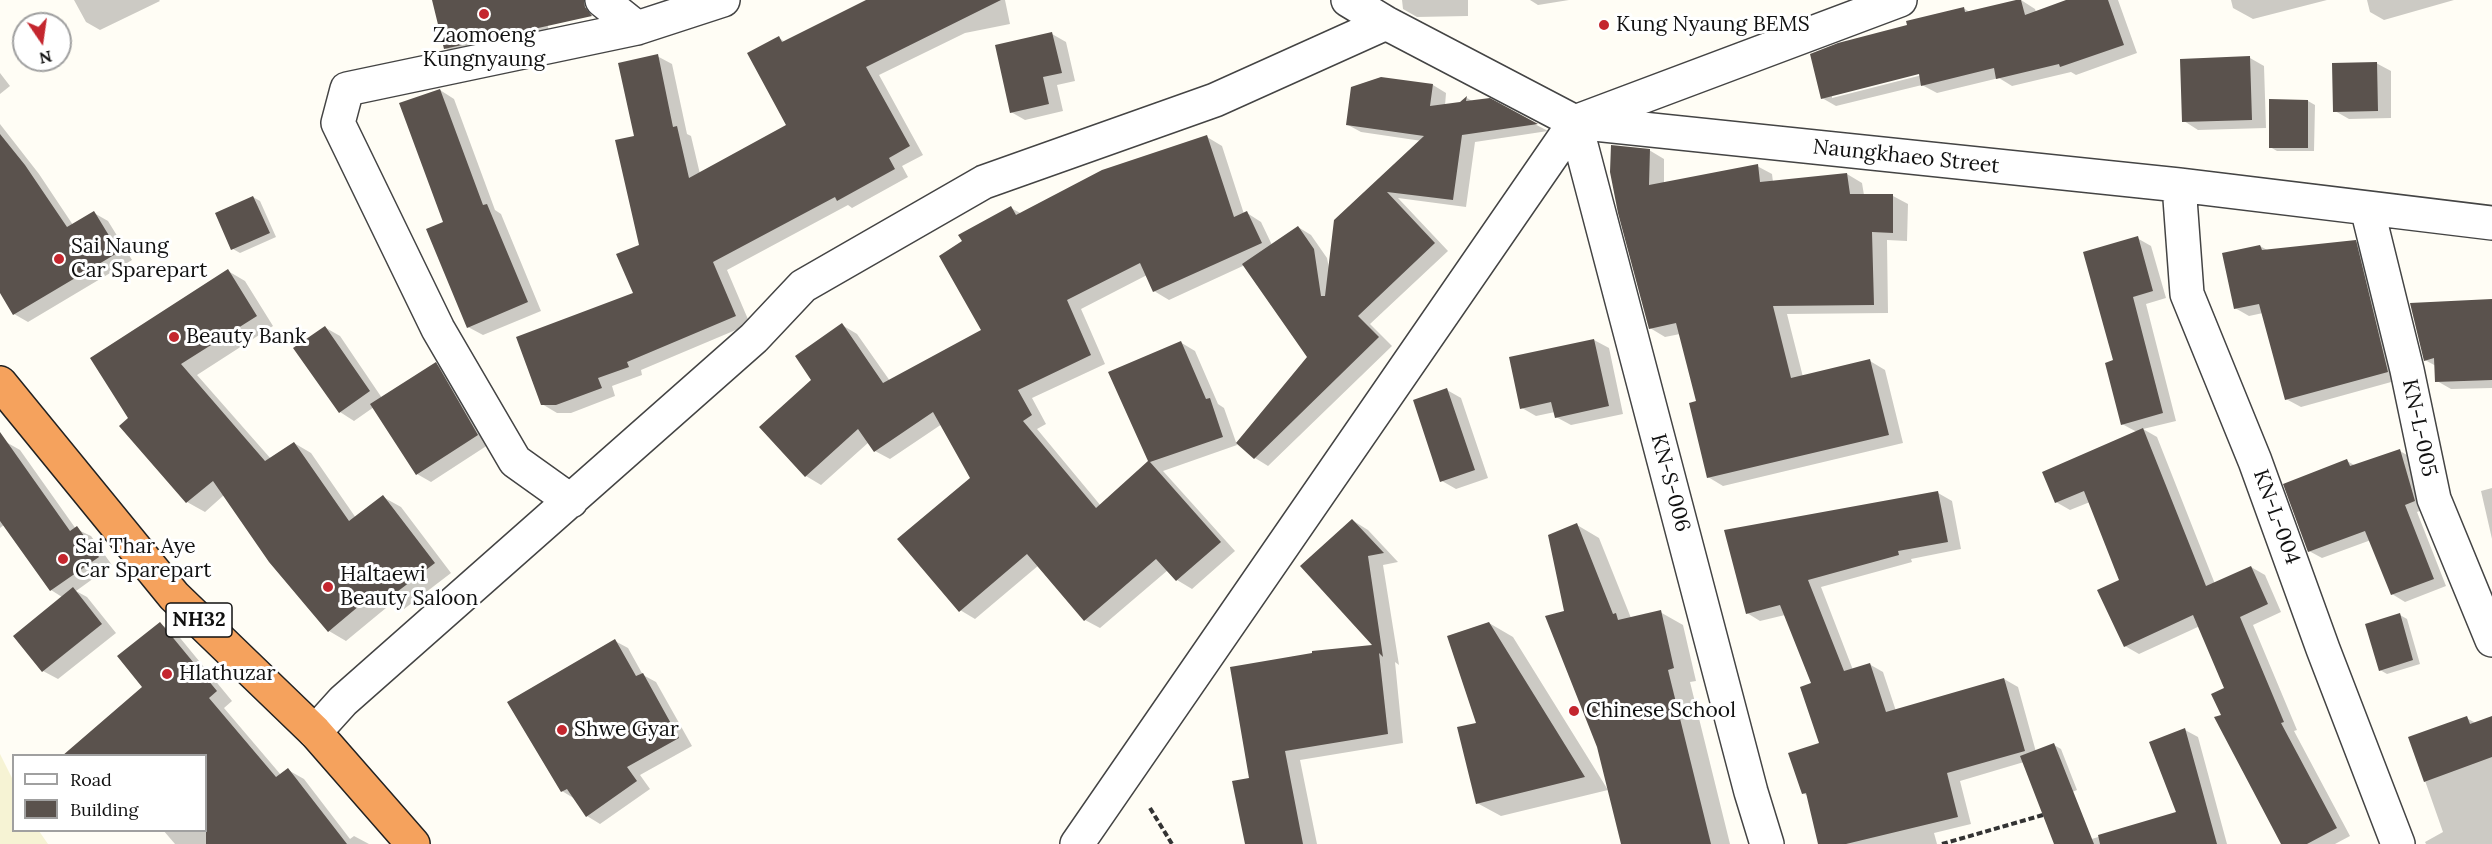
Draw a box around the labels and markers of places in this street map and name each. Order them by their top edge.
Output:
marker: Zaomoeng Kungnyaung [477,7,491,21]
place label: Kung Nyaung BEMS [1616,12,1810,38]
marker: Kung Nyaung BEMS [1597,18,1611,32]
place label: Zaomoeng Kungnyaung [423,23,545,73]
place label: Sai Naung Car Sparepart [71,234,207,284]
marker: Sai Naung Car Sparepart [52,252,66,266]
place label: Beauty Bank [186,324,306,350]
marker: Beauty Bank [167,330,181,344]
place label: Sai Thar Aye Car Sparepart [75,534,211,584]
marker: Sai Thar Aye Car Sparepart [56,552,70,566]
place label: Haltaewi Beauty Saloon [340,562,478,612]
marker: Haltaewi Beauty Saloon [321,580,335,594]
place label: Hlathuzar [179,661,276,687]
marker: Hlathuzar [160,667,174,681]
place label: Chinese School [1586,698,1736,724]
marker: Chinese School [1567,704,1581,718]
place label: Shwe Gyar [574,717,679,743]
marker: Shwe Gyar [555,723,569,737]

